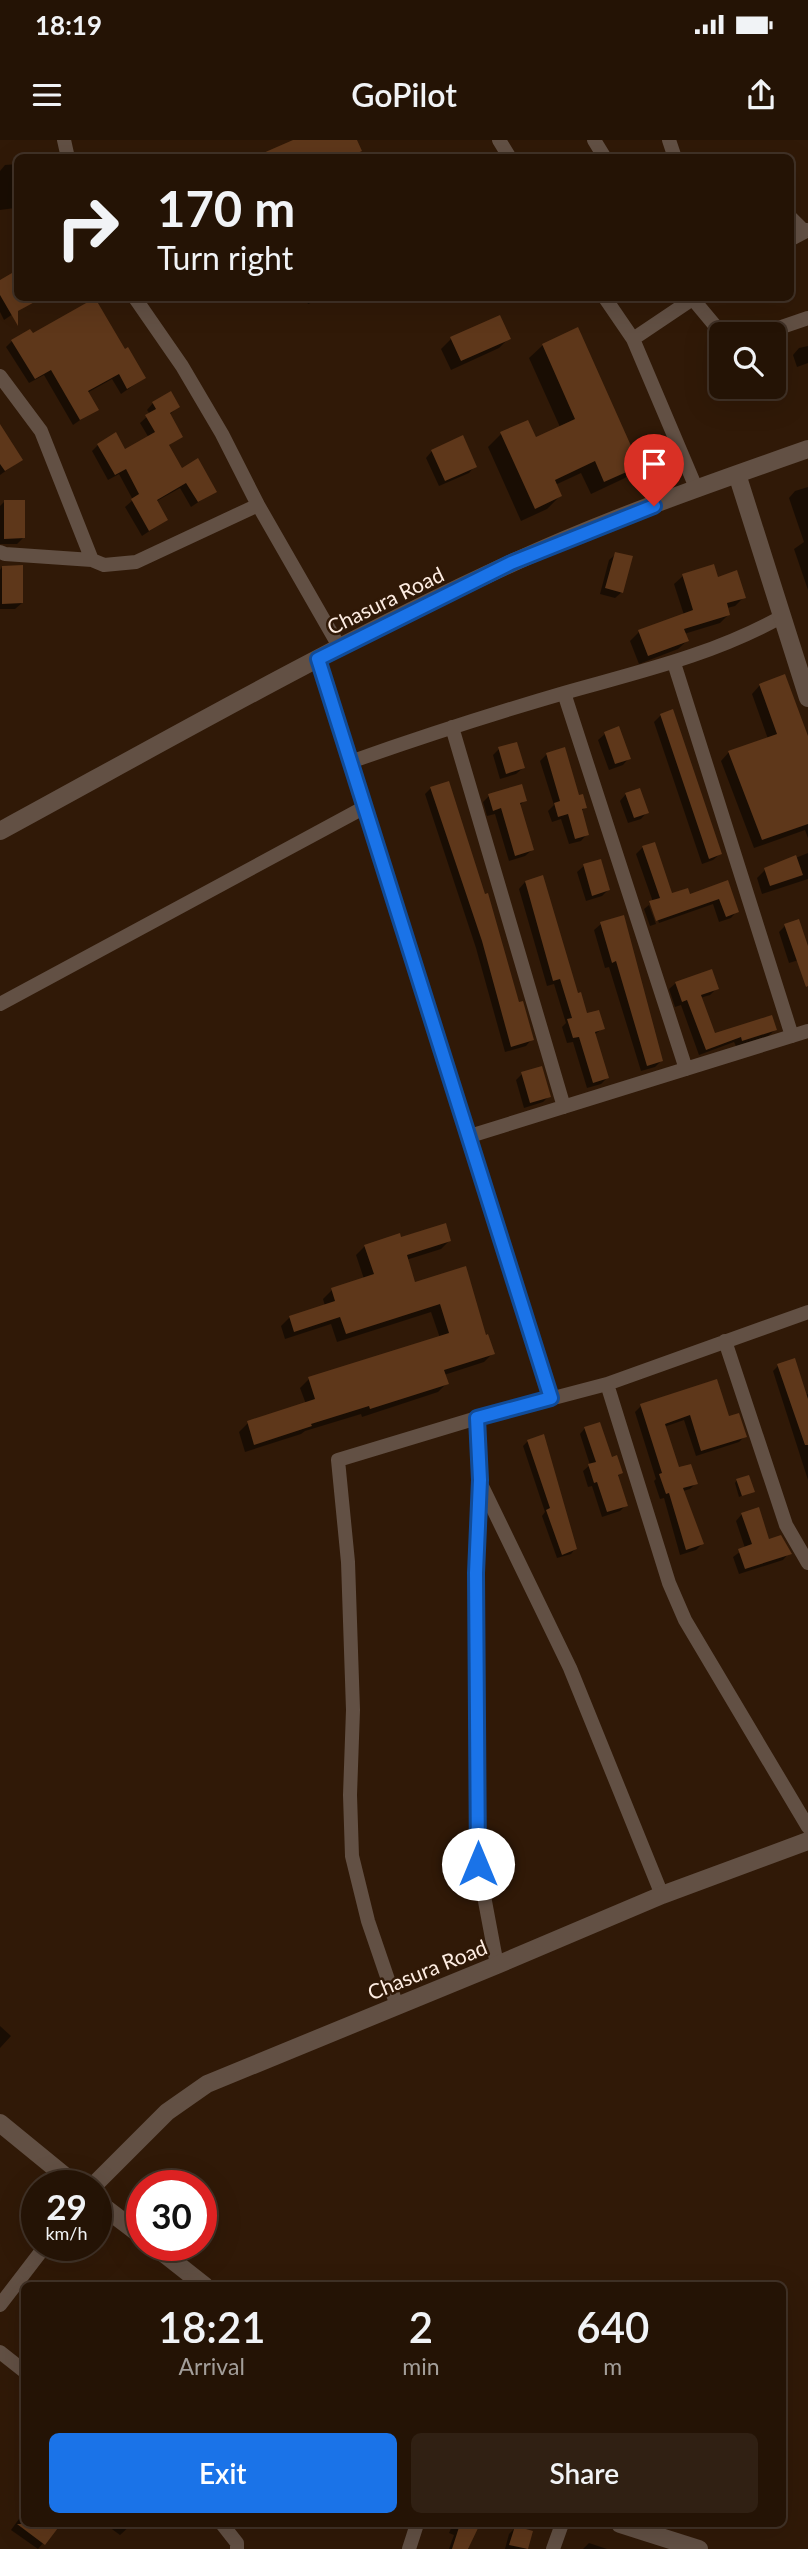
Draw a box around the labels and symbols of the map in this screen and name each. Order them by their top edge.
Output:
pin [624,434,684,506]
street label: Chasura Road [323,561,447,639]
position arrow [441,1827,515,1901]
street label: Chasura Road [364,1934,490,2004]
speed limit sign: 30 [126,2170,217,2261]

